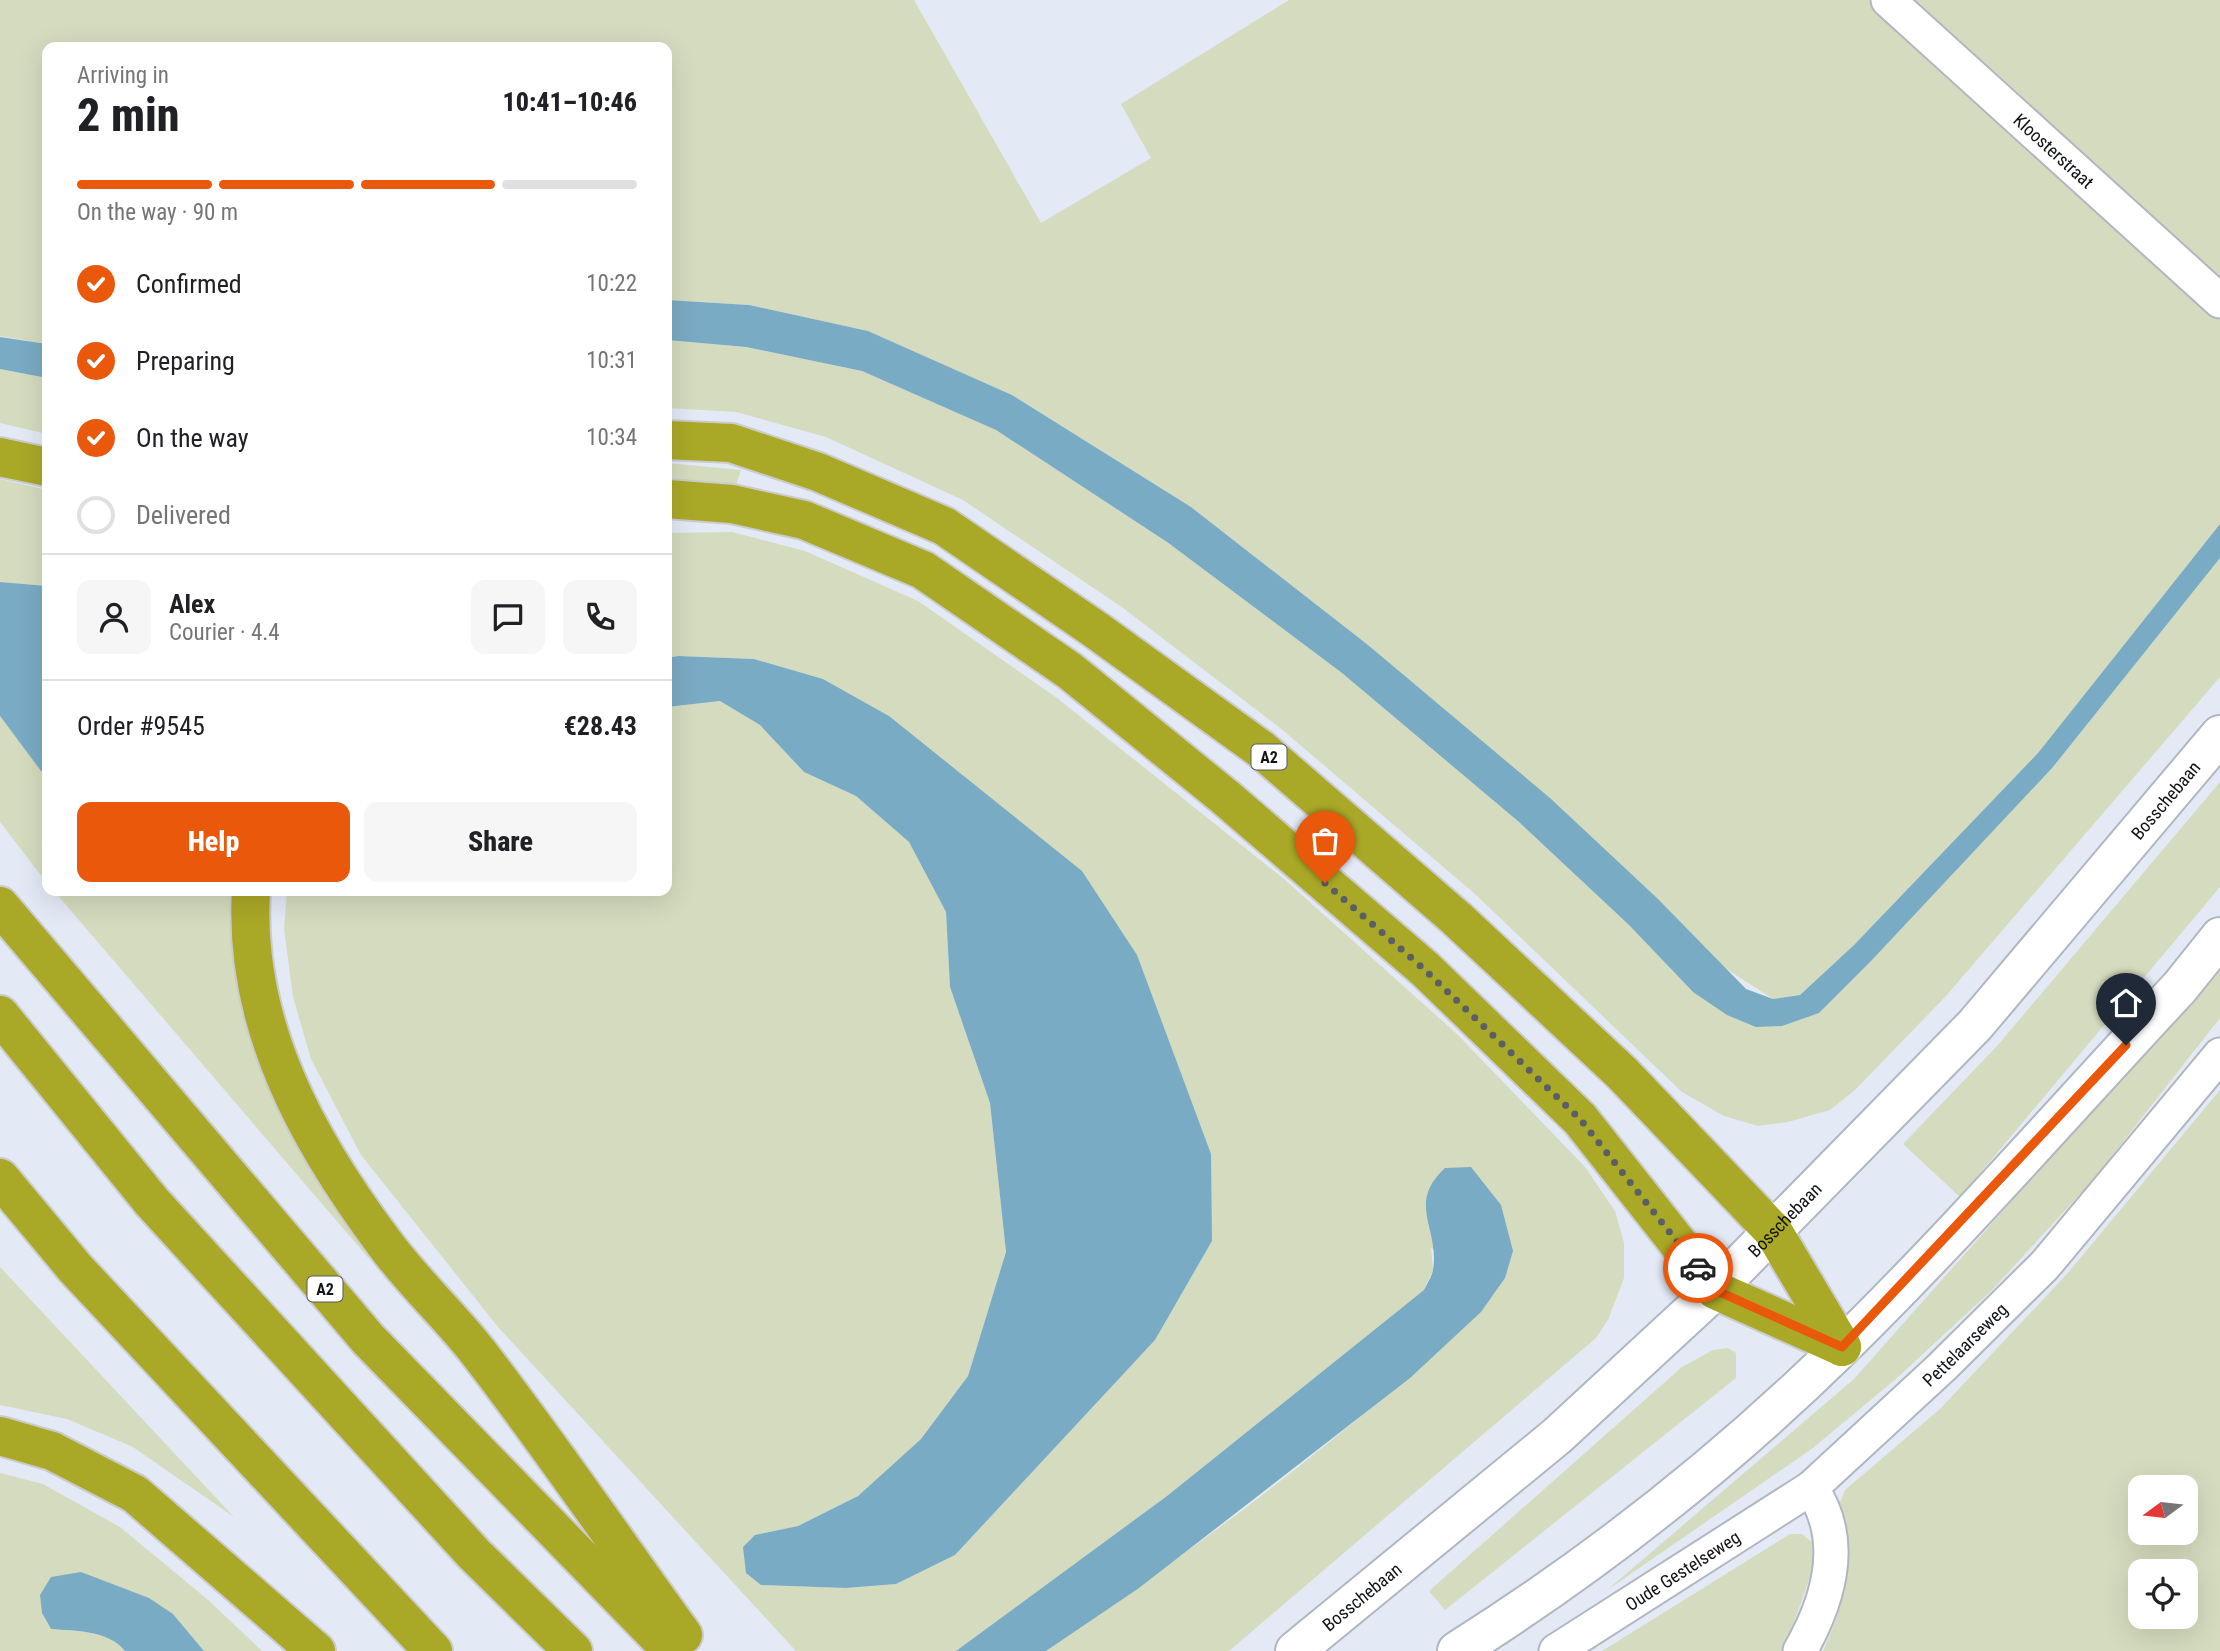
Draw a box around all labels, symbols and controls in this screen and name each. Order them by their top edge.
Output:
text: Arriving in [77,62,169,89]
text: 10:41–10:46 [503,87,637,117]
text: 2 min [77,88,180,142]
street label: Kloosterstraat [2010,109,2098,192]
text: On the way · 90 m [77,199,238,226]
icon: check [77,265,115,303]
text: Confirmed [136,269,242,299]
text: 10:22 [586,270,637,297]
icon: check [77,342,115,380]
text: Preparing [136,346,235,376]
text: 10:31 [586,347,637,374]
icon: check [77,419,115,457]
text: On the way [136,423,249,453]
text: 10:34 [586,424,637,451]
text: Delivered [136,500,231,530]
button: person [77,580,151,654]
button: chat [471,580,545,654]
button: phone [563,580,637,654]
text: Alex [169,589,215,619]
text: Courier · 4.4 [169,619,280,646]
text: Order #9545 [77,711,205,741]
text: €28.43 [564,711,637,741]
road number: A2 [1252,744,1286,770]
street label: Bosschebaan [2126,757,2204,843]
button: Help [77,802,350,882]
button: Share [364,802,637,882]
pin [1295,811,1355,883]
icon: bag [1306,822,1344,860]
pin [2096,973,2156,1045]
icon: home [2107,984,2145,1022]
street label: Bosschebaan [1743,1178,1825,1261]
courier [1663,1233,1733,1303]
icon: car [1679,1249,1717,1287]
road number: A2 [308,1276,342,1302]
street label: Pettelaarseweg [1918,1298,2011,1390]
north arrow [2128,1475,2198,1545]
map controls [2128,1475,2198,1629]
street label: Oude Gestelseweg [1621,1526,1744,1615]
street label: Bosschebaan [1318,1558,1405,1635]
button: locate [2128,1559,2198,1629]

